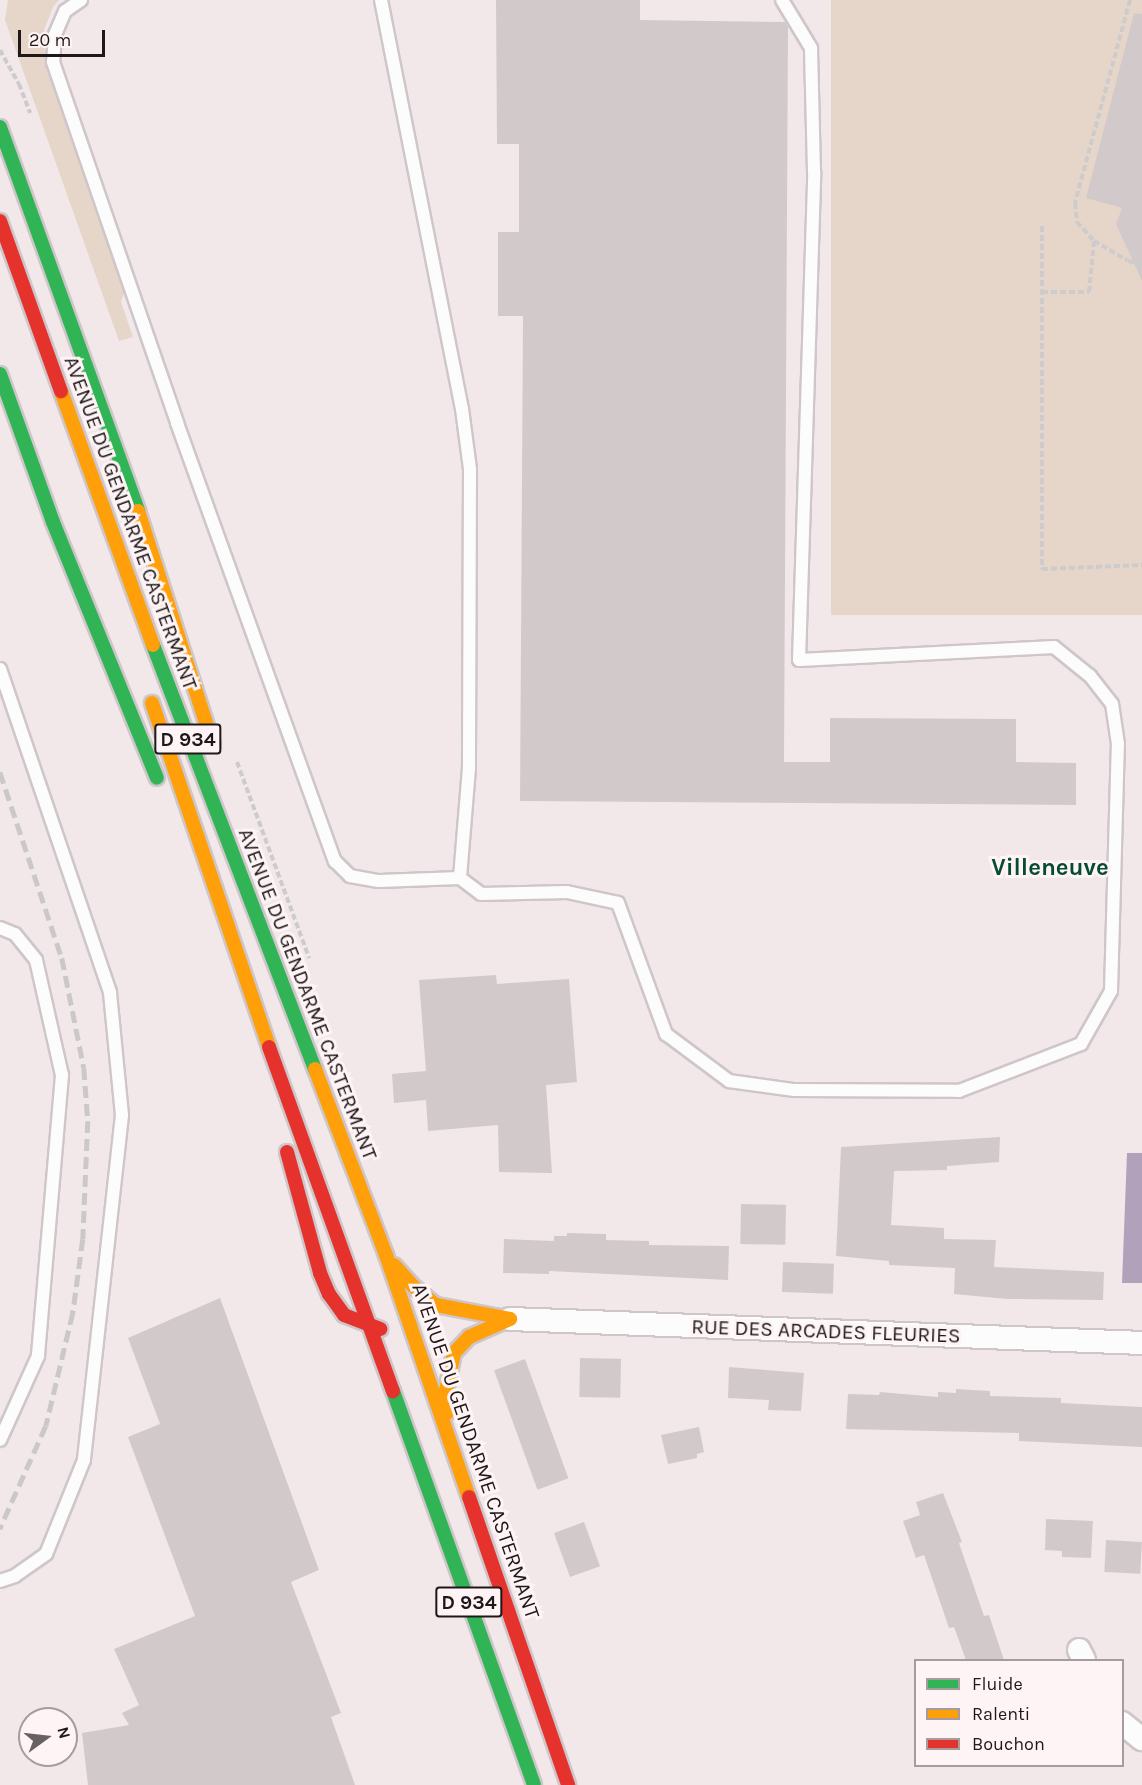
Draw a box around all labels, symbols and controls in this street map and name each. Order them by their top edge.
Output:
scale bar [21,18,108,56]
text: 20 m [29,29,71,51]
street label: AVENUE DU GENDARME CASTERMANT [59,353,203,693]
road number: D 934 [154,722,222,756]
street label: AVENUE DU GENDARME CASTERMANT [233,825,383,1163]
district label: Villeneuve [991,854,1109,882]
street label: AVENUE DU GENDARME CASTERMANT [407,1280,545,1622]
street label: RUE DES ARCADES FLEURIES [691,1314,961,1348]
road number: D 934 [434,1585,504,1619]
legend [914,1659,1124,1767]
text: Fluide [972,1673,1023,1695]
text: Ralenti [972,1703,1030,1725]
north arrow [18,1707,78,1767]
text: N [53,1725,75,1741]
text: Bouchon [972,1733,1045,1755]

